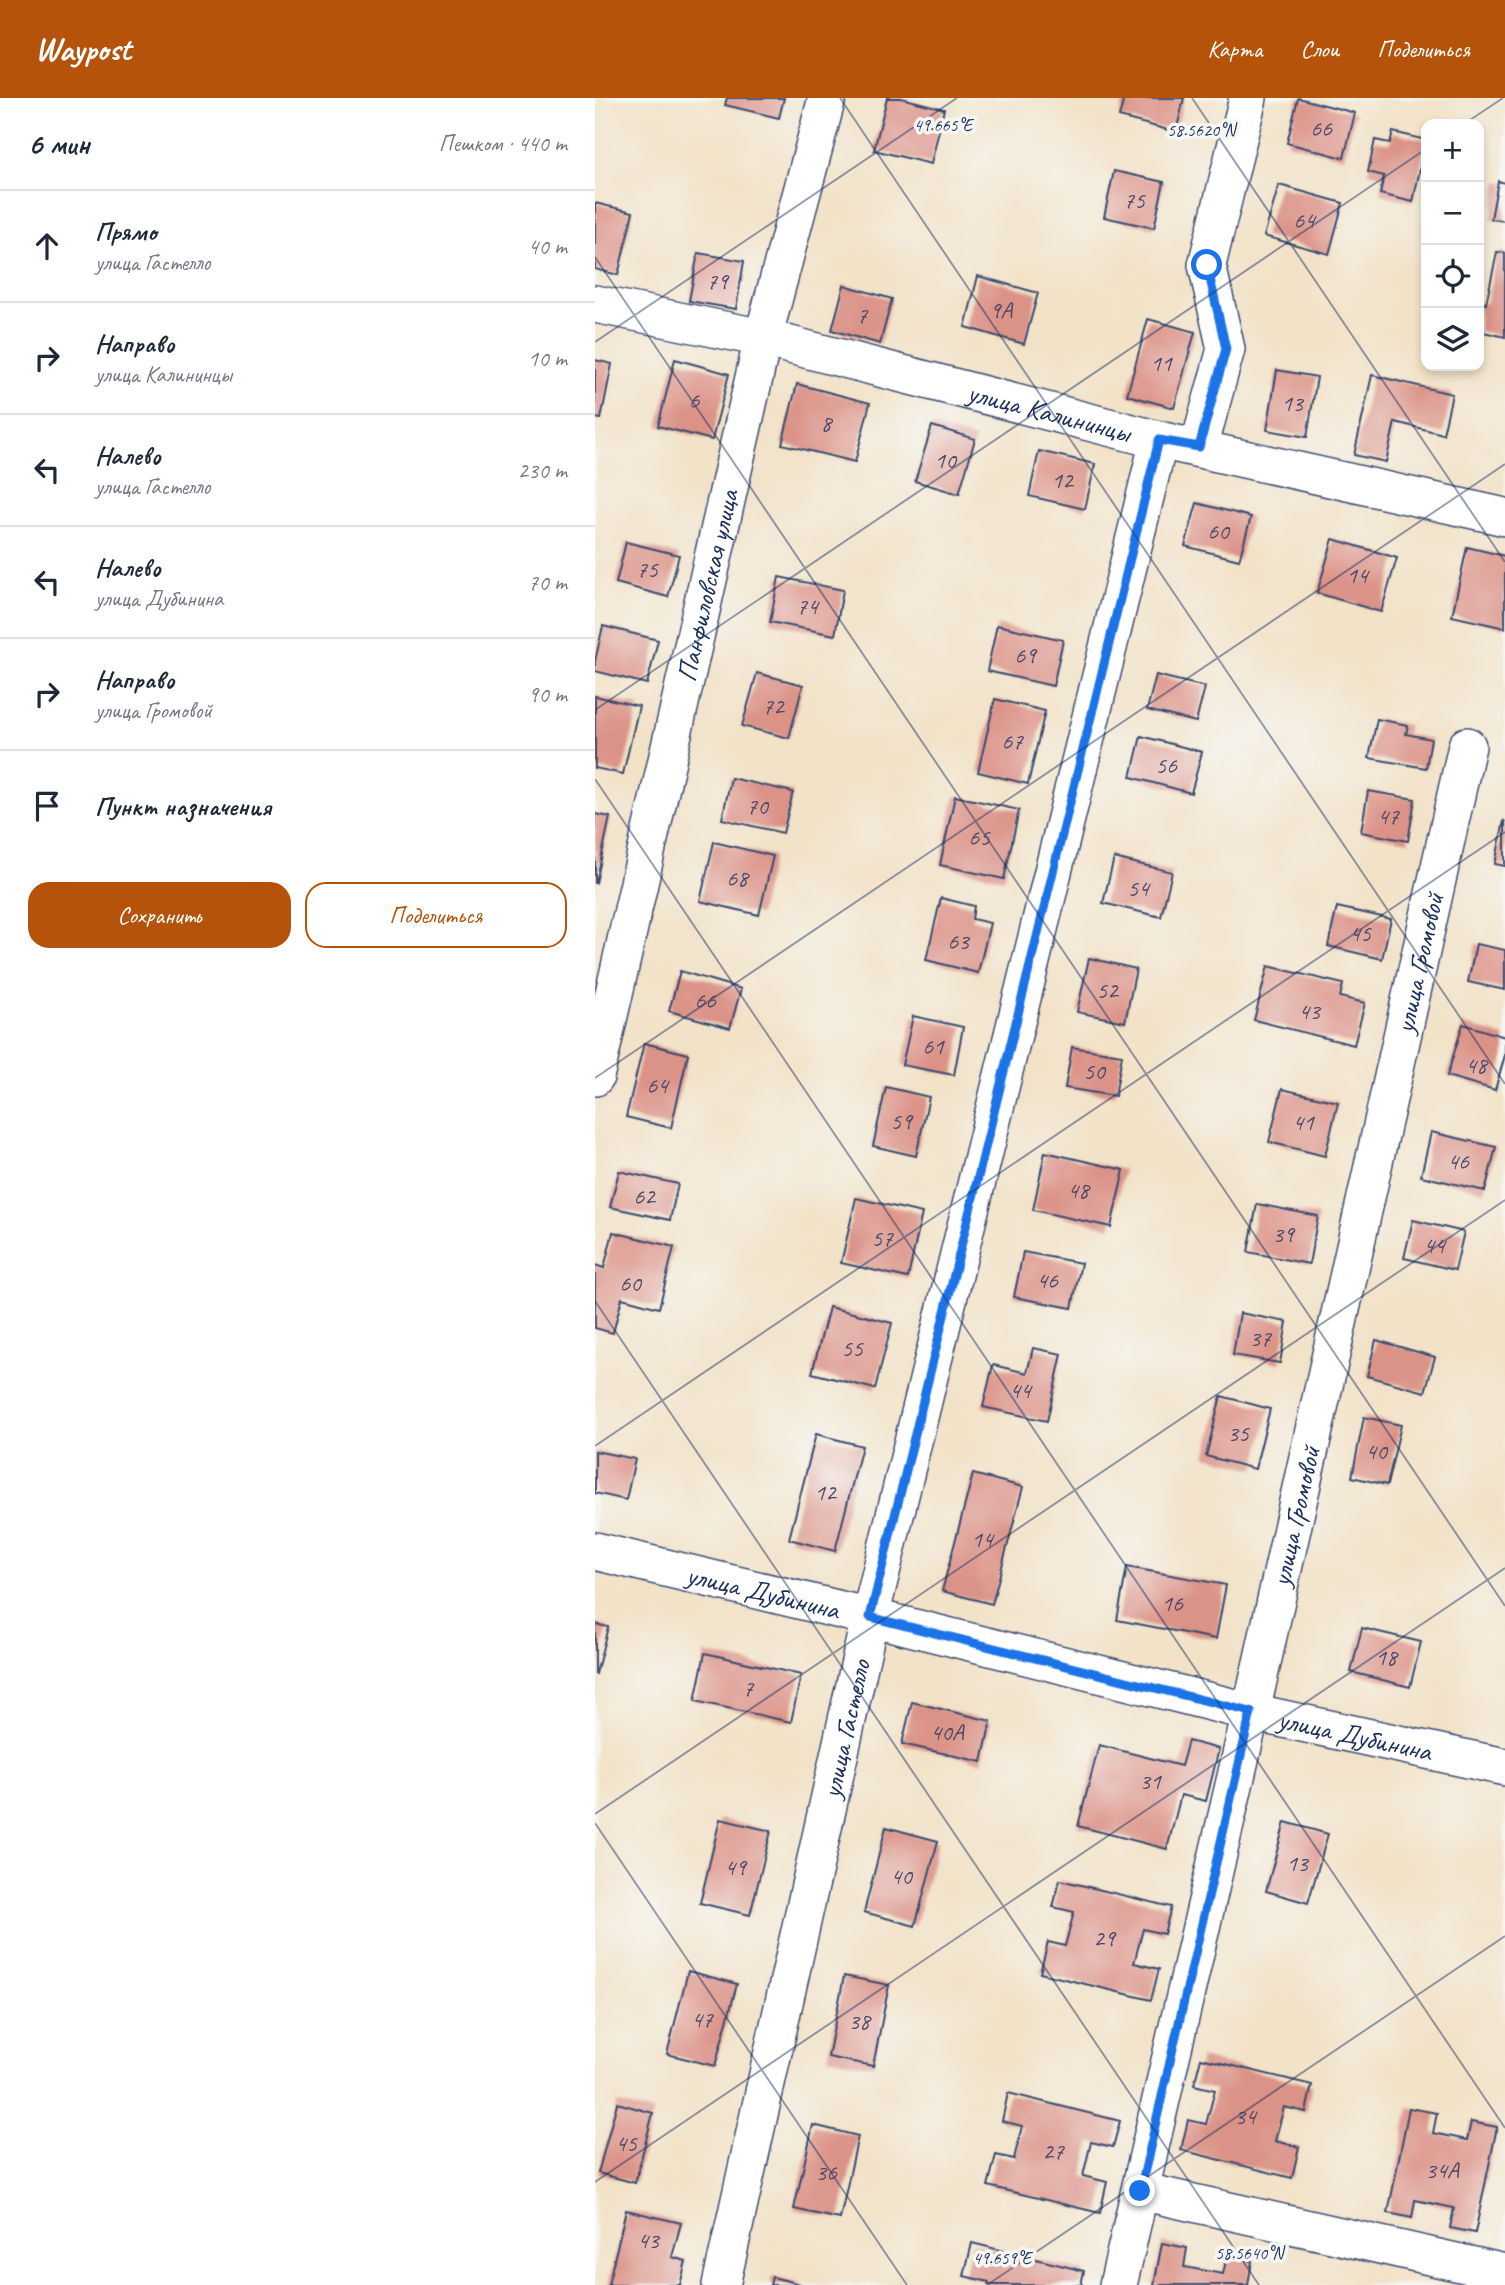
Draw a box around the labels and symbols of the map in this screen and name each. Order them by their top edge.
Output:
house number: 66 [1310,113,1333,143]
text: 49.665°E [914,114,975,136]
text: 58.5620°N [1167,119,1238,141]
house number: 75 [1123,185,1146,215]
house number: 64 [1293,205,1317,235]
route start [1191,249,1222,280]
house number: 79 [706,266,730,296]
house number: 9А [990,295,1013,325]
house number: 7 [857,300,869,330]
house number: 11 [1150,348,1173,378]
street label: улица Калининцы [962,374,1136,451]
house number: 6 [689,385,701,415]
house number: 13 [1281,388,1305,418]
house number: 8 [821,408,834,438]
house number: 10 [934,445,958,475]
house number: 12 [1051,465,1075,495]
street label: Панфиловская улица [668,485,746,685]
house number: 60 [1207,516,1231,546]
house number: 75 [636,554,659,584]
house number: 14 [1346,560,1370,590]
house number: 74 [796,591,820,621]
house number: 69 [1014,640,1038,670]
house number: 72 [762,691,786,721]
house number: 67 [1001,726,1024,756]
house number: 56 [1155,750,1178,780]
house number: 70 [746,791,770,821]
house number: 47 [1377,801,1400,831]
house number: 65 [968,822,991,852]
house number: 68 [726,863,750,893]
house number: 54 [1127,873,1151,903]
street label: улица Громовой [1386,888,1452,1038]
house number: 45 [1349,918,1372,948]
house number: 63 [947,926,971,956]
house number: 52 [1096,975,1120,1005]
house number: 66 [694,985,717,1015]
house number: 43 [1298,996,1322,1026]
house number: 61 [922,1031,945,1061]
house number: 48 [1465,1050,1489,1080]
house number: 50 [1083,1056,1107,1086]
house number: 64 [646,1070,670,1100]
house number: 59 [890,1106,914,1136]
house number: 41 [1292,1107,1315,1137]
house number: 46 [1447,1146,1470,1176]
house number: 48 [1067,1175,1091,1205]
house number: 62 [633,1181,657,1211]
house number: 39 [1272,1219,1296,1249]
house number: 57 [871,1223,894,1253]
house number: 44 [1423,1230,1447,1260]
house number: 46 [1036,1265,1059,1295]
house number: 60 [619,1268,643,1298]
house number: 37 [1249,1323,1272,1353]
house number: 55 [841,1333,864,1363]
house number: 44 [1009,1375,1033,1405]
house number: 35 [1227,1418,1250,1448]
house number: 40 [1365,1436,1389,1466]
street label: улица Громовой [1262,1442,1328,1591]
house number: 12 [814,1477,838,1507]
house number: 14 [971,1524,995,1554]
street label: улица Дубинина [681,1556,845,1627]
house number: 16 [1161,1588,1184,1618]
house number: 18 [1375,1642,1399,1672]
street label: улица Гастелло [813,1654,878,1803]
house number: 7 [743,1673,755,1703]
street label: улица Дубинина [1273,1701,1437,1769]
house number: 40А [930,1717,965,1747]
house number: 31 [1139,1766,1162,1796]
house number: 13 [1286,1848,1310,1878]
house number: 49 [724,1852,748,1882]
house number: 40 [890,1861,914,1891]
house number: 29 [1093,1923,1117,1953]
house number: 47 [691,2004,714,2034]
house number: 38 [848,2006,872,2036]
house number: 34 [1234,2101,1258,2131]
house number: 45 [615,2128,638,2158]
house number: 27 [1042,2136,1065,2166]
house number: 34А [1425,2155,1460,2185]
house number: 36 [815,2157,838,2187]
route end [1124,2175,1155,2206]
house number: 43 [637,2225,661,2255]
text: 58.5640°N [1215,2242,1286,2264]
text: 49.659°E [973,2247,1034,2269]

